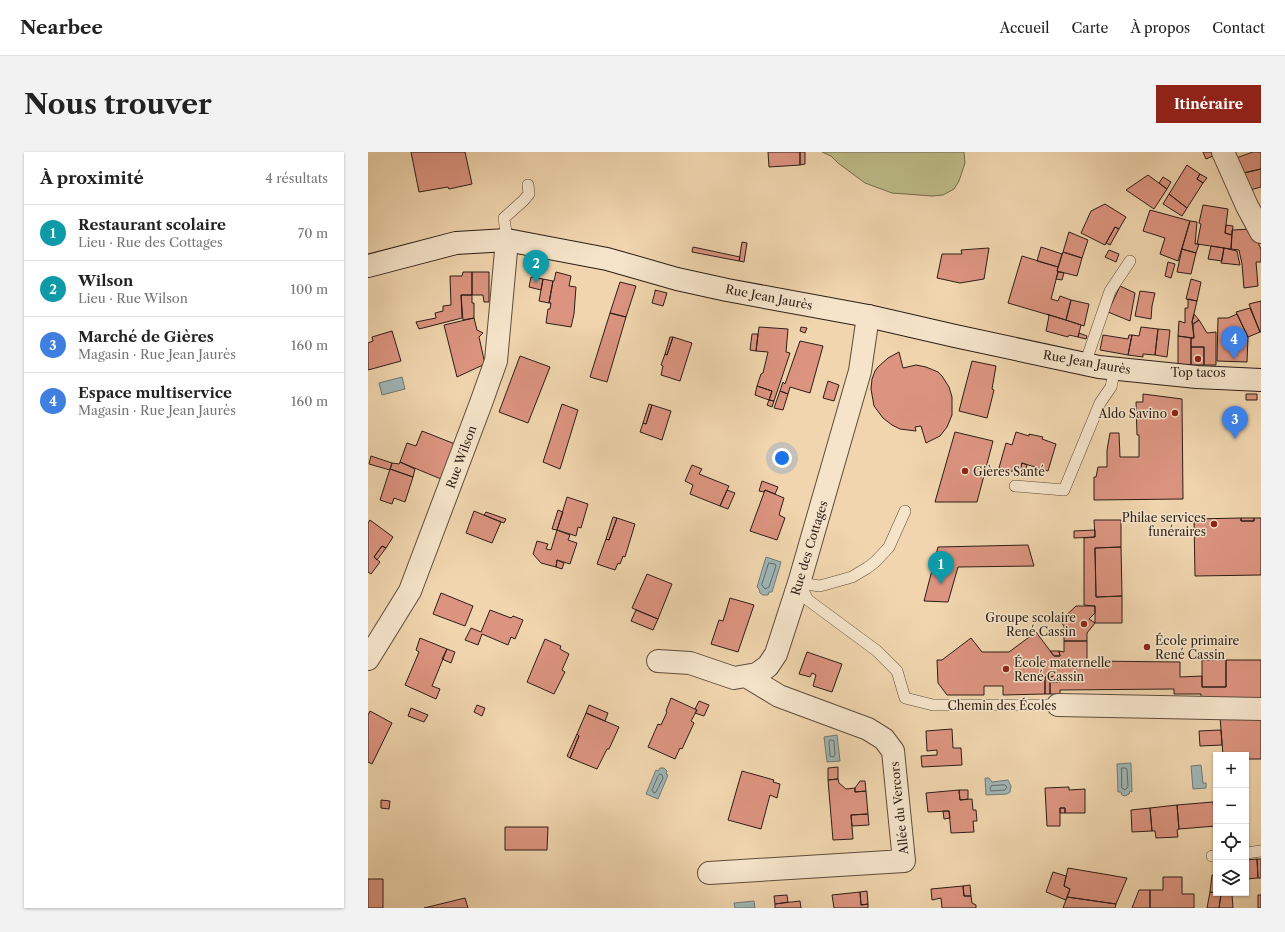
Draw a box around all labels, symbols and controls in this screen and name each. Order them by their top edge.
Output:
text: Nearbee [20,16,103,39]
text: Accueil [1000,19,1050,37]
text: Carte [1072,19,1108,37]
text: À propos [1130,19,1190,37]
text: Contact [1212,19,1265,37]
button: Itinéraire [1156,85,1261,123]
text: Nous trouver [24,87,212,121]
text: À proximité [40,168,144,188]
text: 4 résultats [265,170,328,186]
text: Restaurant scolaire [78,215,226,234]
text: 1 [50,225,56,241]
text: 70 m [298,225,328,241]
text: Lieu · Rue des Cottages [78,234,223,250]
pin: 2 [523,250,549,283]
text: Wilson [78,271,133,290]
text: 2 [49,281,57,297]
text: 100 m [290,281,328,297]
street label: Rue Jean Jaurès [724,281,814,313]
text: Lieu · Rue Wilson [78,290,188,306]
pin: 4 [1221,326,1247,359]
text: Marché de Gières [78,327,214,346]
text: 3 [49,337,57,353]
text: 160 m [291,337,328,353]
text: Magasin · Rue Jean Jaurès [78,346,236,362]
street label: Rue Jean Jaurès [1042,347,1132,377]
marker: Top tacos [1193,354,1203,364]
place label: Top tacos [1170,365,1226,380]
text: Espace multiservice [78,383,232,402]
text: 4 [49,393,57,409]
text: 160 m [291,393,328,409]
text: Magasin · Rue Jean Jaurès [78,402,236,418]
place label: Aldo Savino [1098,406,1167,421]
pin: 3 [1222,406,1248,439]
marker: Aldo Savino [1170,408,1180,418]
street label: Rue Wilson [443,423,480,491]
your location [772,448,792,468]
place label: Gières Santé [973,464,1045,479]
marker: Gières Santé [960,466,970,476]
street label: Rue des Cottages [787,499,831,597]
place label: Philae services funéraires [1122,510,1206,539]
marker: Philae services funéraires [1209,519,1219,529]
pin: 1 [928,551,954,584]
place label: Groupe scolaire René Cassin [985,610,1076,639]
marker: Groupe scolaire René Cassin [1079,619,1089,629]
place label: École primaire René Cassin [1155,632,1240,662]
marker: École primaire René Cassin [1142,642,1152,652]
place label: École maternelle René Cassin [1014,654,1111,684]
marker: École maternelle René Cassin [1001,664,1011,674]
street label: Chemin des Écoles [948,697,1056,713]
map controls [1213,752,1249,896]
button: + [1213,752,1249,788]
street label: Allée du Vercors [887,761,911,856]
button: − [1213,788,1249,824]
button: locate [1213,824,1249,860]
button: layers [1213,860,1249,896]

